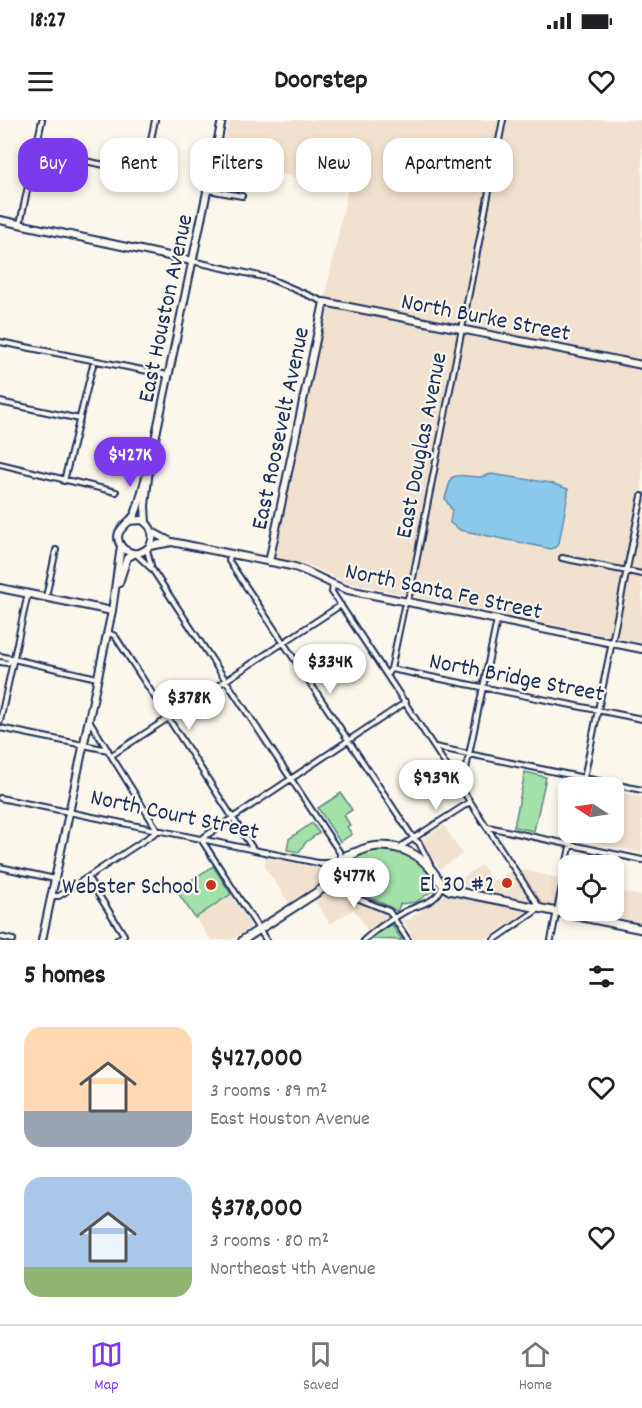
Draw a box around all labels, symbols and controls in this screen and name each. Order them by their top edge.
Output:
text: 18:27 [30,6,65,37]
text: Doorstep [274,62,368,101]
icon: menu [24,65,57,98]
icon: heart [585,65,618,98]
chip: Buy [18,138,88,192]
chip: Rent [100,138,178,192]
chip: Filters [190,138,284,192]
chip: New [296,138,371,192]
chip: Apartment [383,138,513,192]
street label: East Houston Avenue [130,211,204,406]
street label: North Burke Street [398,286,573,352]
street label: East Roosevelt Avenue [244,324,320,533]
street label: East Douglas Avenue [388,350,458,541]
pin: $427K [88,437,172,488]
text: $427K [108,442,152,470]
street label: North Santa Fe Street [342,555,545,630]
pin: $334K [288,644,372,695]
street label: North Bridge Street [426,645,607,713]
text: $334K [307,649,353,677]
pin: $378K [147,680,231,731]
text: $378K [167,685,211,713]
pin: $939K [394,760,478,811]
text: $939K [413,765,459,793]
north arrow [558,777,624,843]
map controls [558,777,624,921]
street label: North Court Street [87,782,262,850]
button: locate [558,855,624,921]
pin: $477K [312,858,396,909]
text: $477K [333,863,376,891]
place label: El 30 #2 [419,869,495,903]
place label: Webster School [62,871,199,905]
marker: El 30 #2 [500,876,514,890]
marker: Webster School [204,878,218,892]
text: 5 homes [24,958,106,995]
icon: filters [585,960,618,993]
text: $427,000 [210,1041,303,1078]
icon: home [72,1051,144,1123]
icon: heart [585,1071,618,1104]
text: 3 rooms · 89 m² [210,1078,327,1106]
text: East Houston Avenue [210,1106,370,1134]
text: $378,000 [210,1191,303,1228]
icon: home [72,1201,144,1273]
icon: heart [585,1221,618,1254]
text: 3 rooms · 80 m² [210,1228,329,1256]
text: Northeast 4th Avenue [210,1256,375,1284]
tab: Map [90,1338,123,1397]
tab: Saved [303,1338,339,1397]
tab: Home [519,1338,552,1397]

